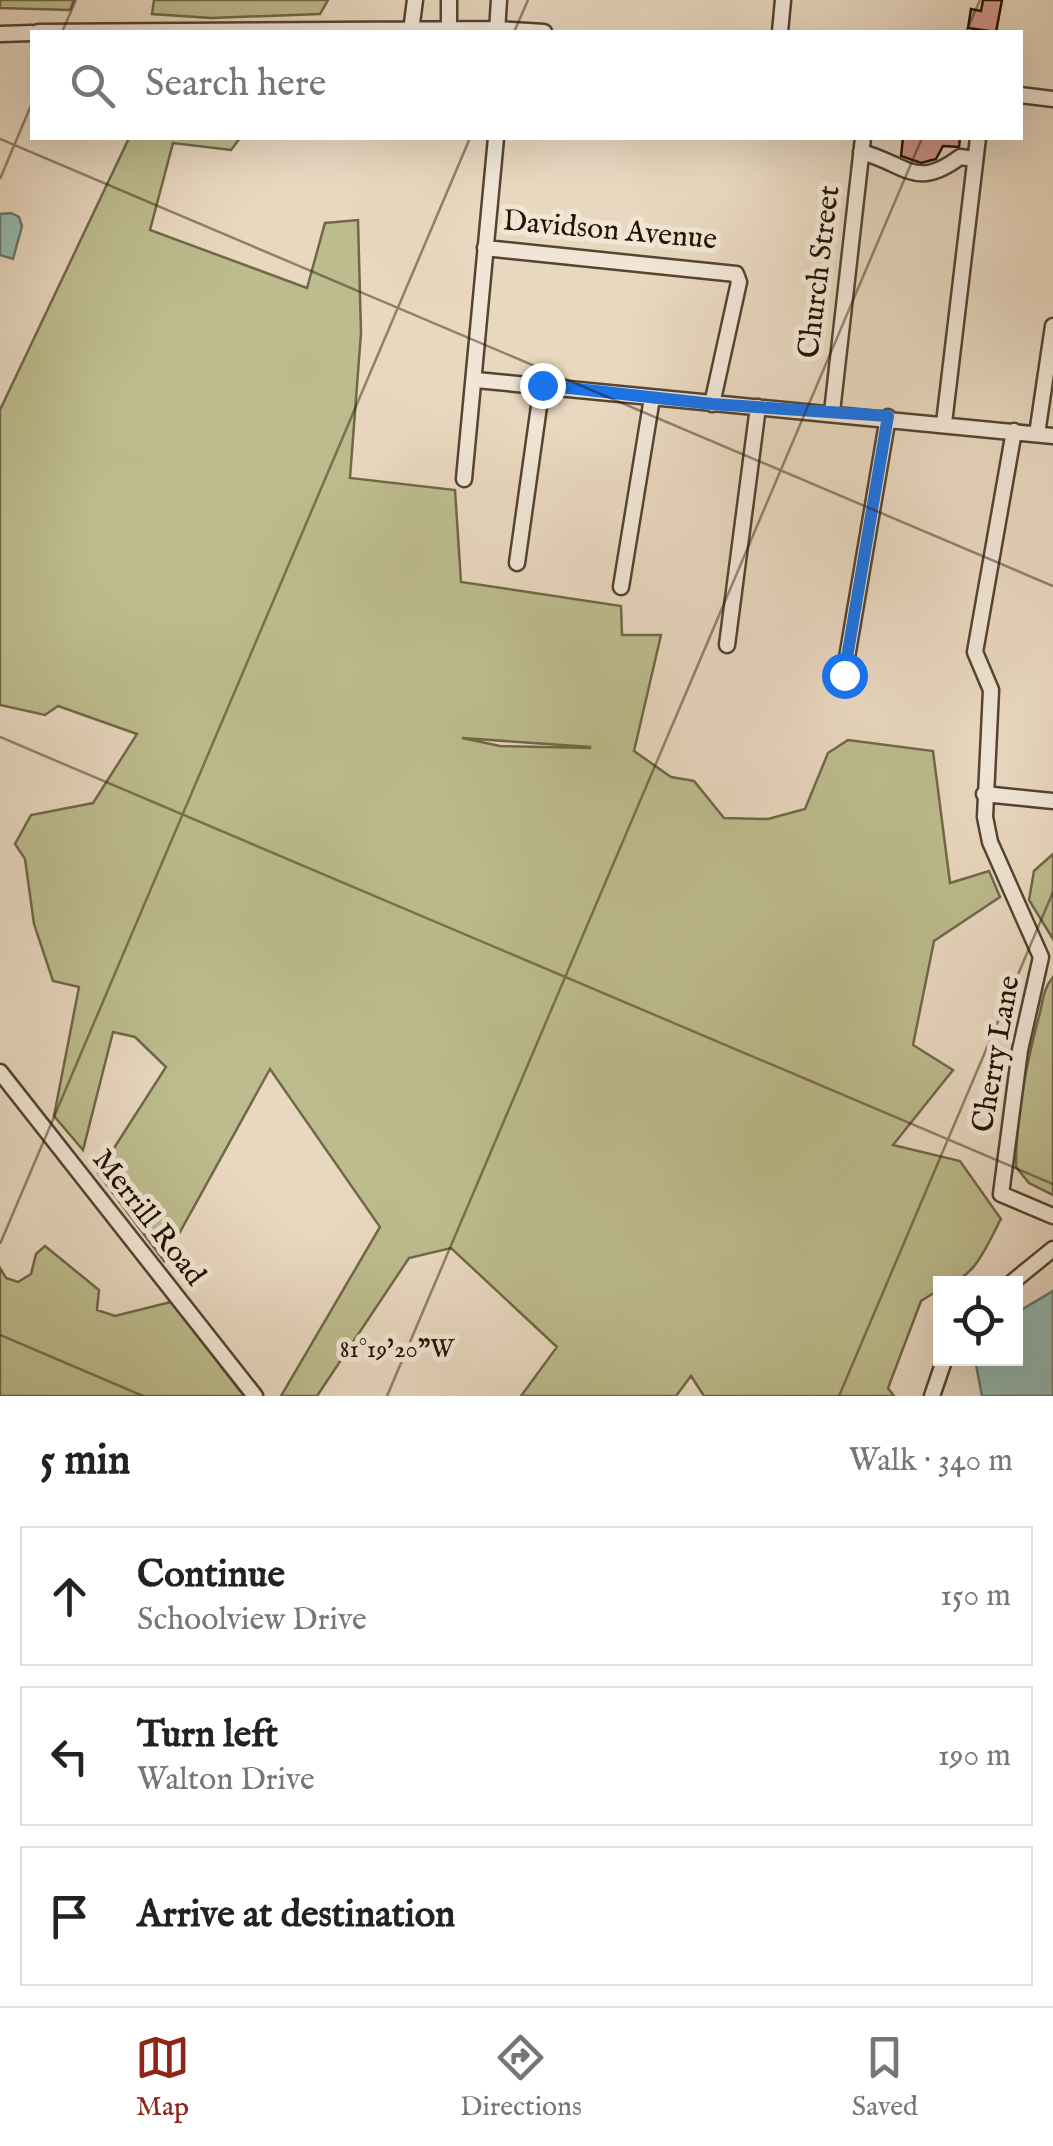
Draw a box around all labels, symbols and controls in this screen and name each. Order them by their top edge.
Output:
search box [30,30,1023,140]
icon: search [65,58,120,113]
text: Search here [145,61,326,109]
street label: Church Street [791,183,849,361]
street label: Davidson Avenue [501,203,719,259]
route end [520,363,566,409]
route start [822,653,868,699]
street label: Cherry Lane [965,973,1029,1135]
street label: Merrill Road [83,1142,214,1295]
map controls [933,1276,1023,1366]
button: locate [933,1276,1023,1366]
text: 81°19'20"W [340,1334,455,1366]
text: 5 min [40,1435,130,1488]
text: Walk · 340 m [849,1441,1013,1482]
text: Continue [137,1552,285,1600]
icon: ahead [42,1569,97,1624]
text: 150 m [940,1576,1011,1617]
text: Schoolview Drive [137,1600,367,1641]
text: Turn left [137,1712,278,1760]
icon: left [42,1729,97,1784]
text: 190 m [938,1736,1011,1777]
text: Walton Drive [137,1760,315,1801]
icon: arrive [42,1889,97,1944]
text: Arrive at destination [137,1892,455,1940]
tab: Map [135,2030,190,2125]
tab: Directions [460,2030,582,2125]
tab: Saved [852,2030,918,2125]

